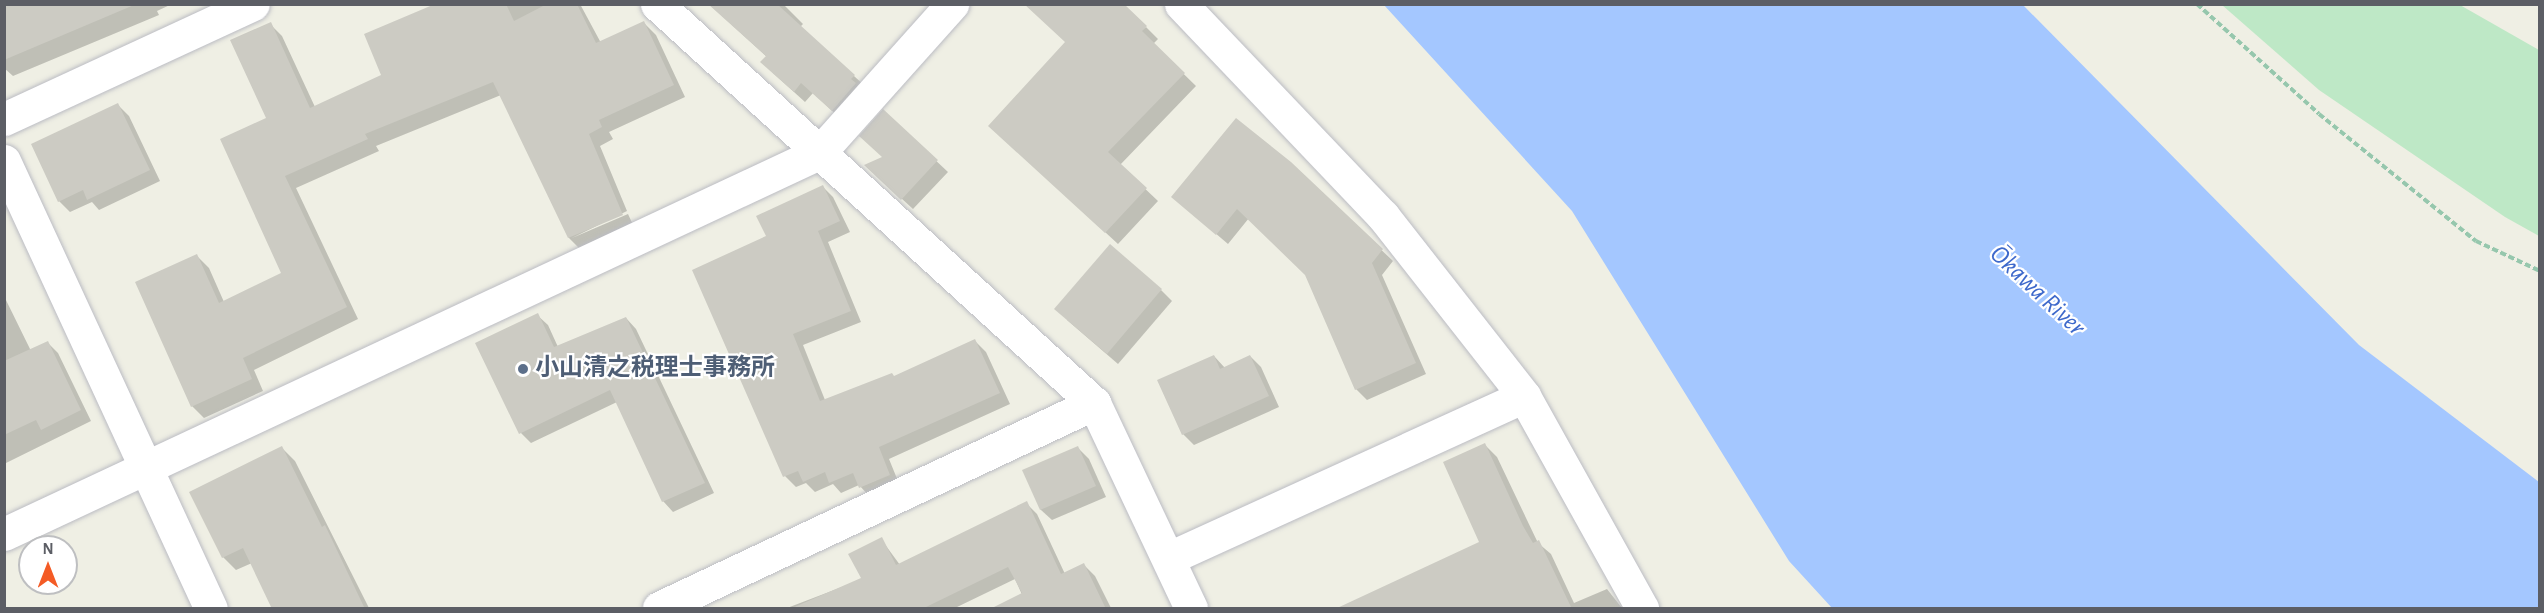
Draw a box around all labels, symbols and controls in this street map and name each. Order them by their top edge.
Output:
water label: Ōkawa River [1983,239,2091,343]
place label: 小山清之税理士事務所 [535,355,775,383]
marker: 小山清之税理士事務所 [516,362,530,376]
north arrow [18,535,78,595]
text: N [42,541,54,557]

